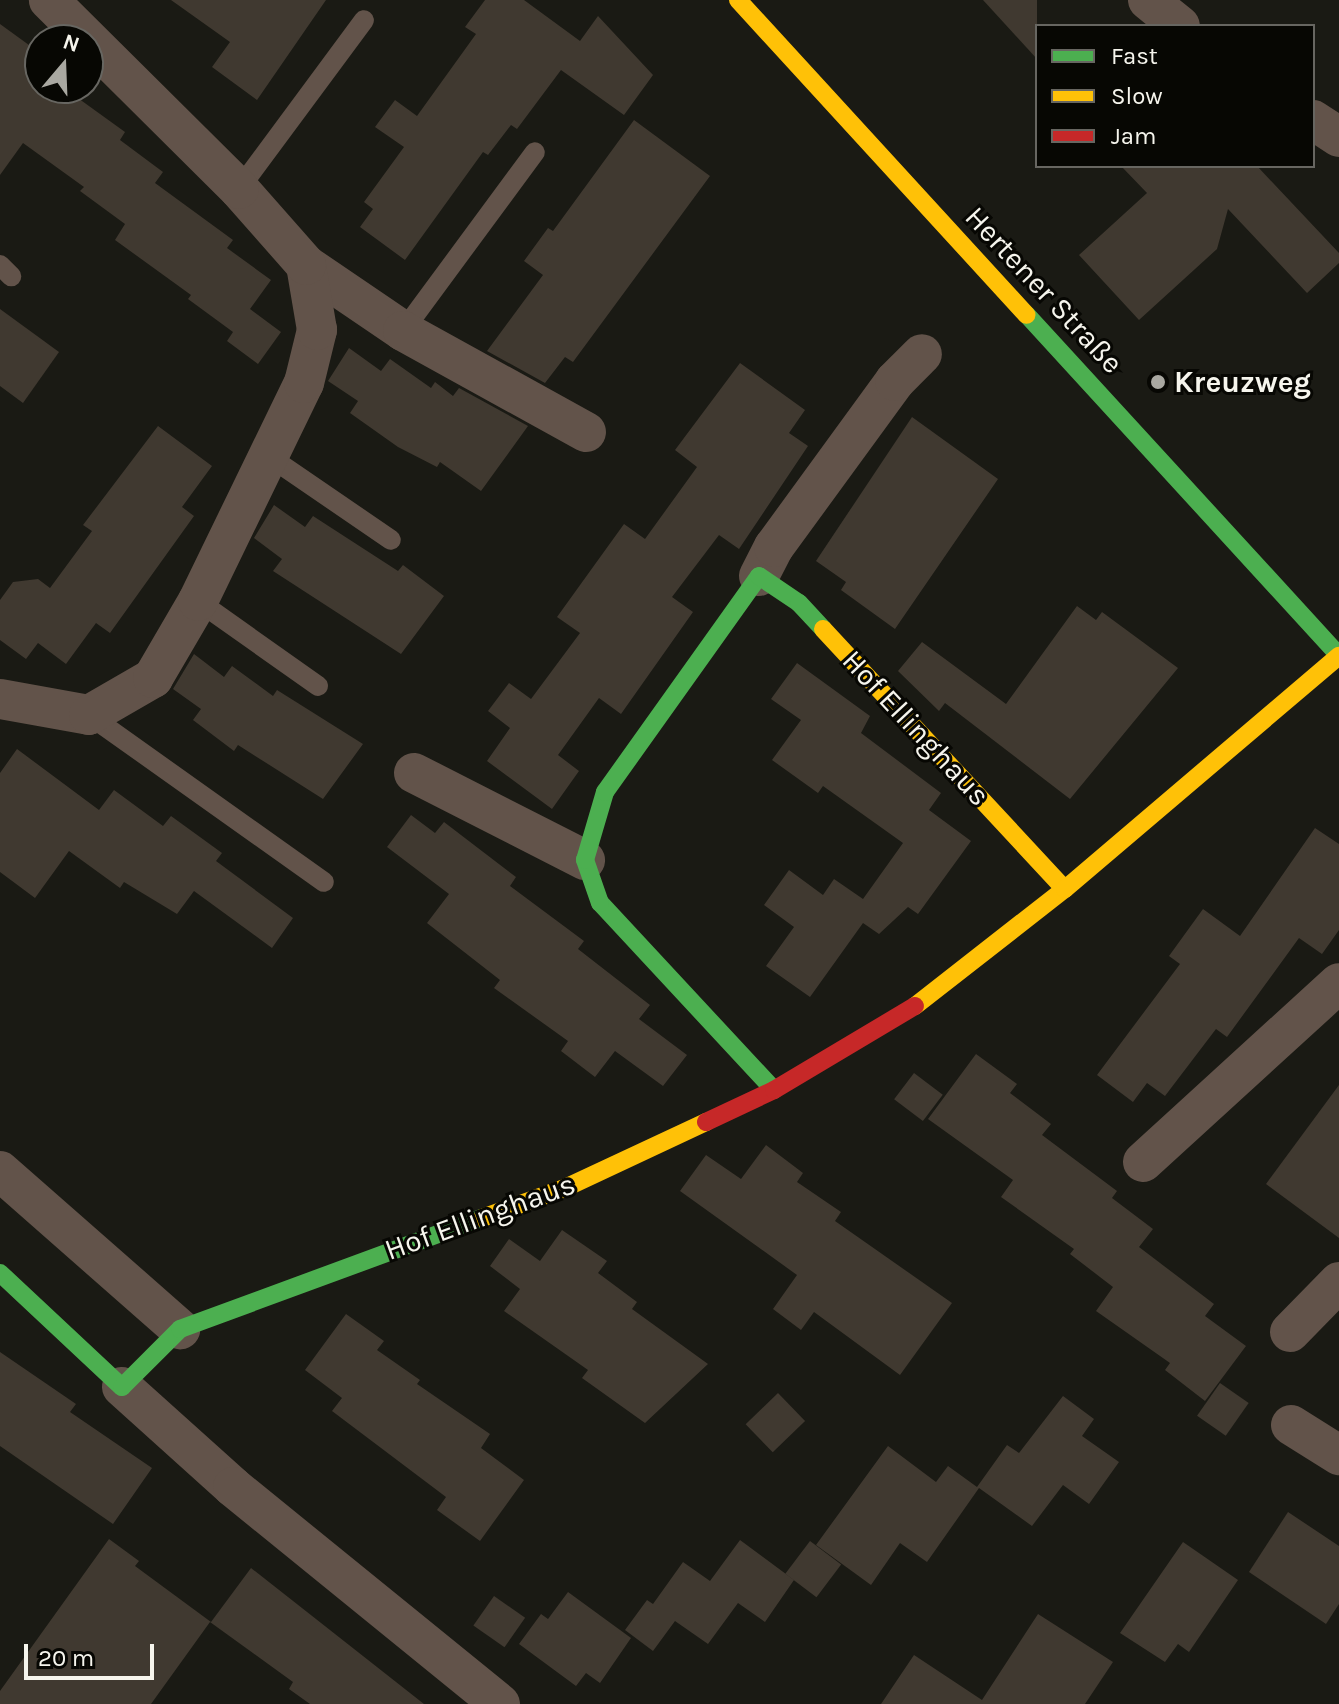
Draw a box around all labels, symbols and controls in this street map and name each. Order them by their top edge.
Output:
north arrow [24,24,104,104]
legend [1035,24,1315,168]
text: N [59,28,83,58]
text: Fast [1111,42,1158,70]
text: Slow [1111,82,1163,110]
text: Jam [1111,122,1156,150]
street label: Hertener Straße [958,199,1130,381]
place label: Kreuzweg [1174,364,1311,400]
marker: Kreuzweg [1149,373,1167,391]
street label: Hof Ellinghaus [835,643,997,813]
street label: Hof Ellinghaus [380,1166,580,1268]
scale bar [28,1628,158,1678]
text: 20 m [38,1644,94,1672]

